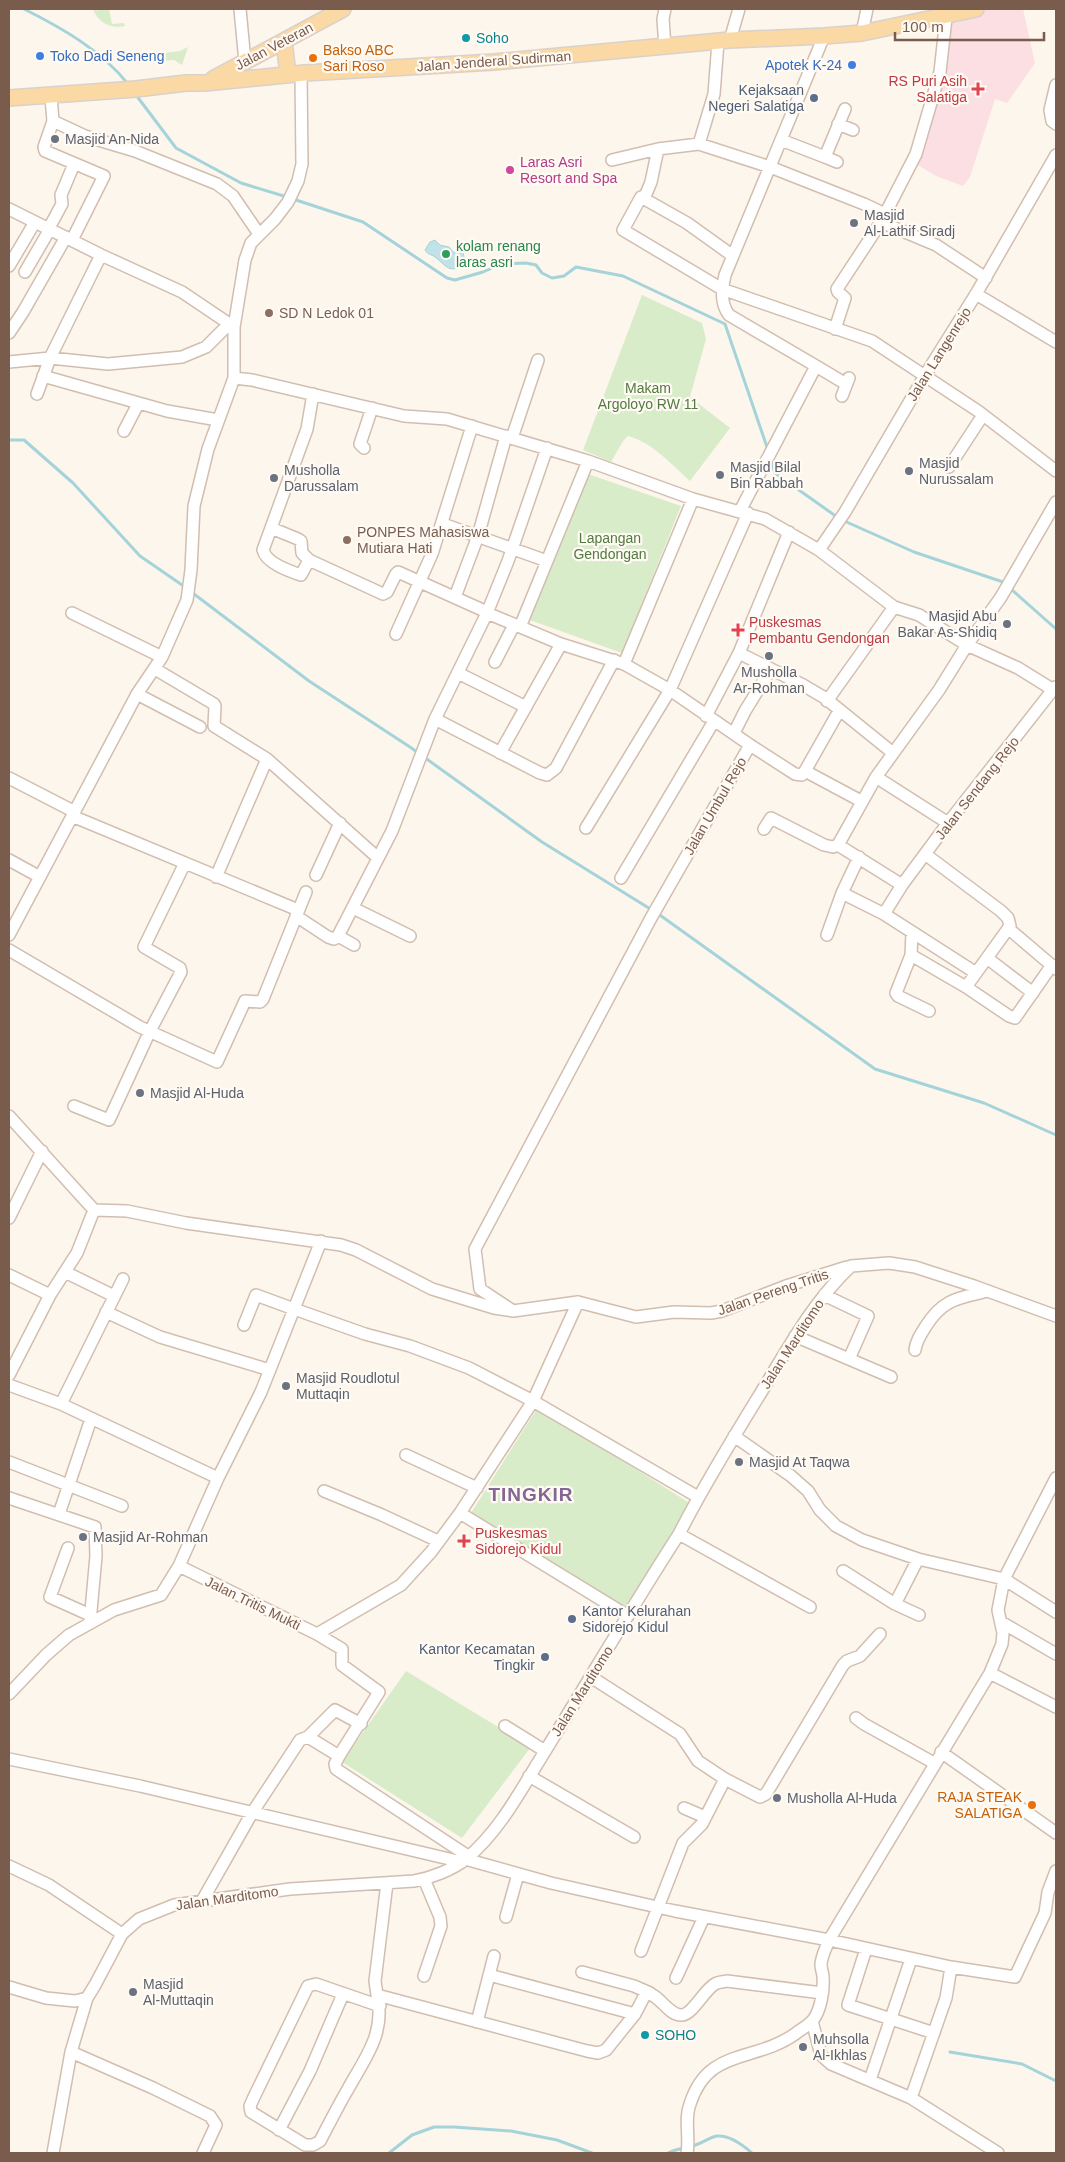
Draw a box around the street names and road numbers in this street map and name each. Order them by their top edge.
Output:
street label: Jalan Veteran [232,19,316,73]
street label: Jalan Jenderal Sudirman [416,48,572,74]
street label: Jalan Langenrejo [904,304,974,404]
street label: Jalan Sendang Rejo [932,733,1022,843]
street label: Jalan Umbul Rejo [680,754,750,858]
street label: Jalan Pereng Tritis [716,1266,830,1318]
street label: Jalan Marditomo [757,1296,827,1392]
street label: Jalan Tritis Mukti [203,1573,303,1633]
street label: Jalan Marditomo [548,1643,616,1739]
street label: Jalan Marditomo [175,1883,280,1913]

